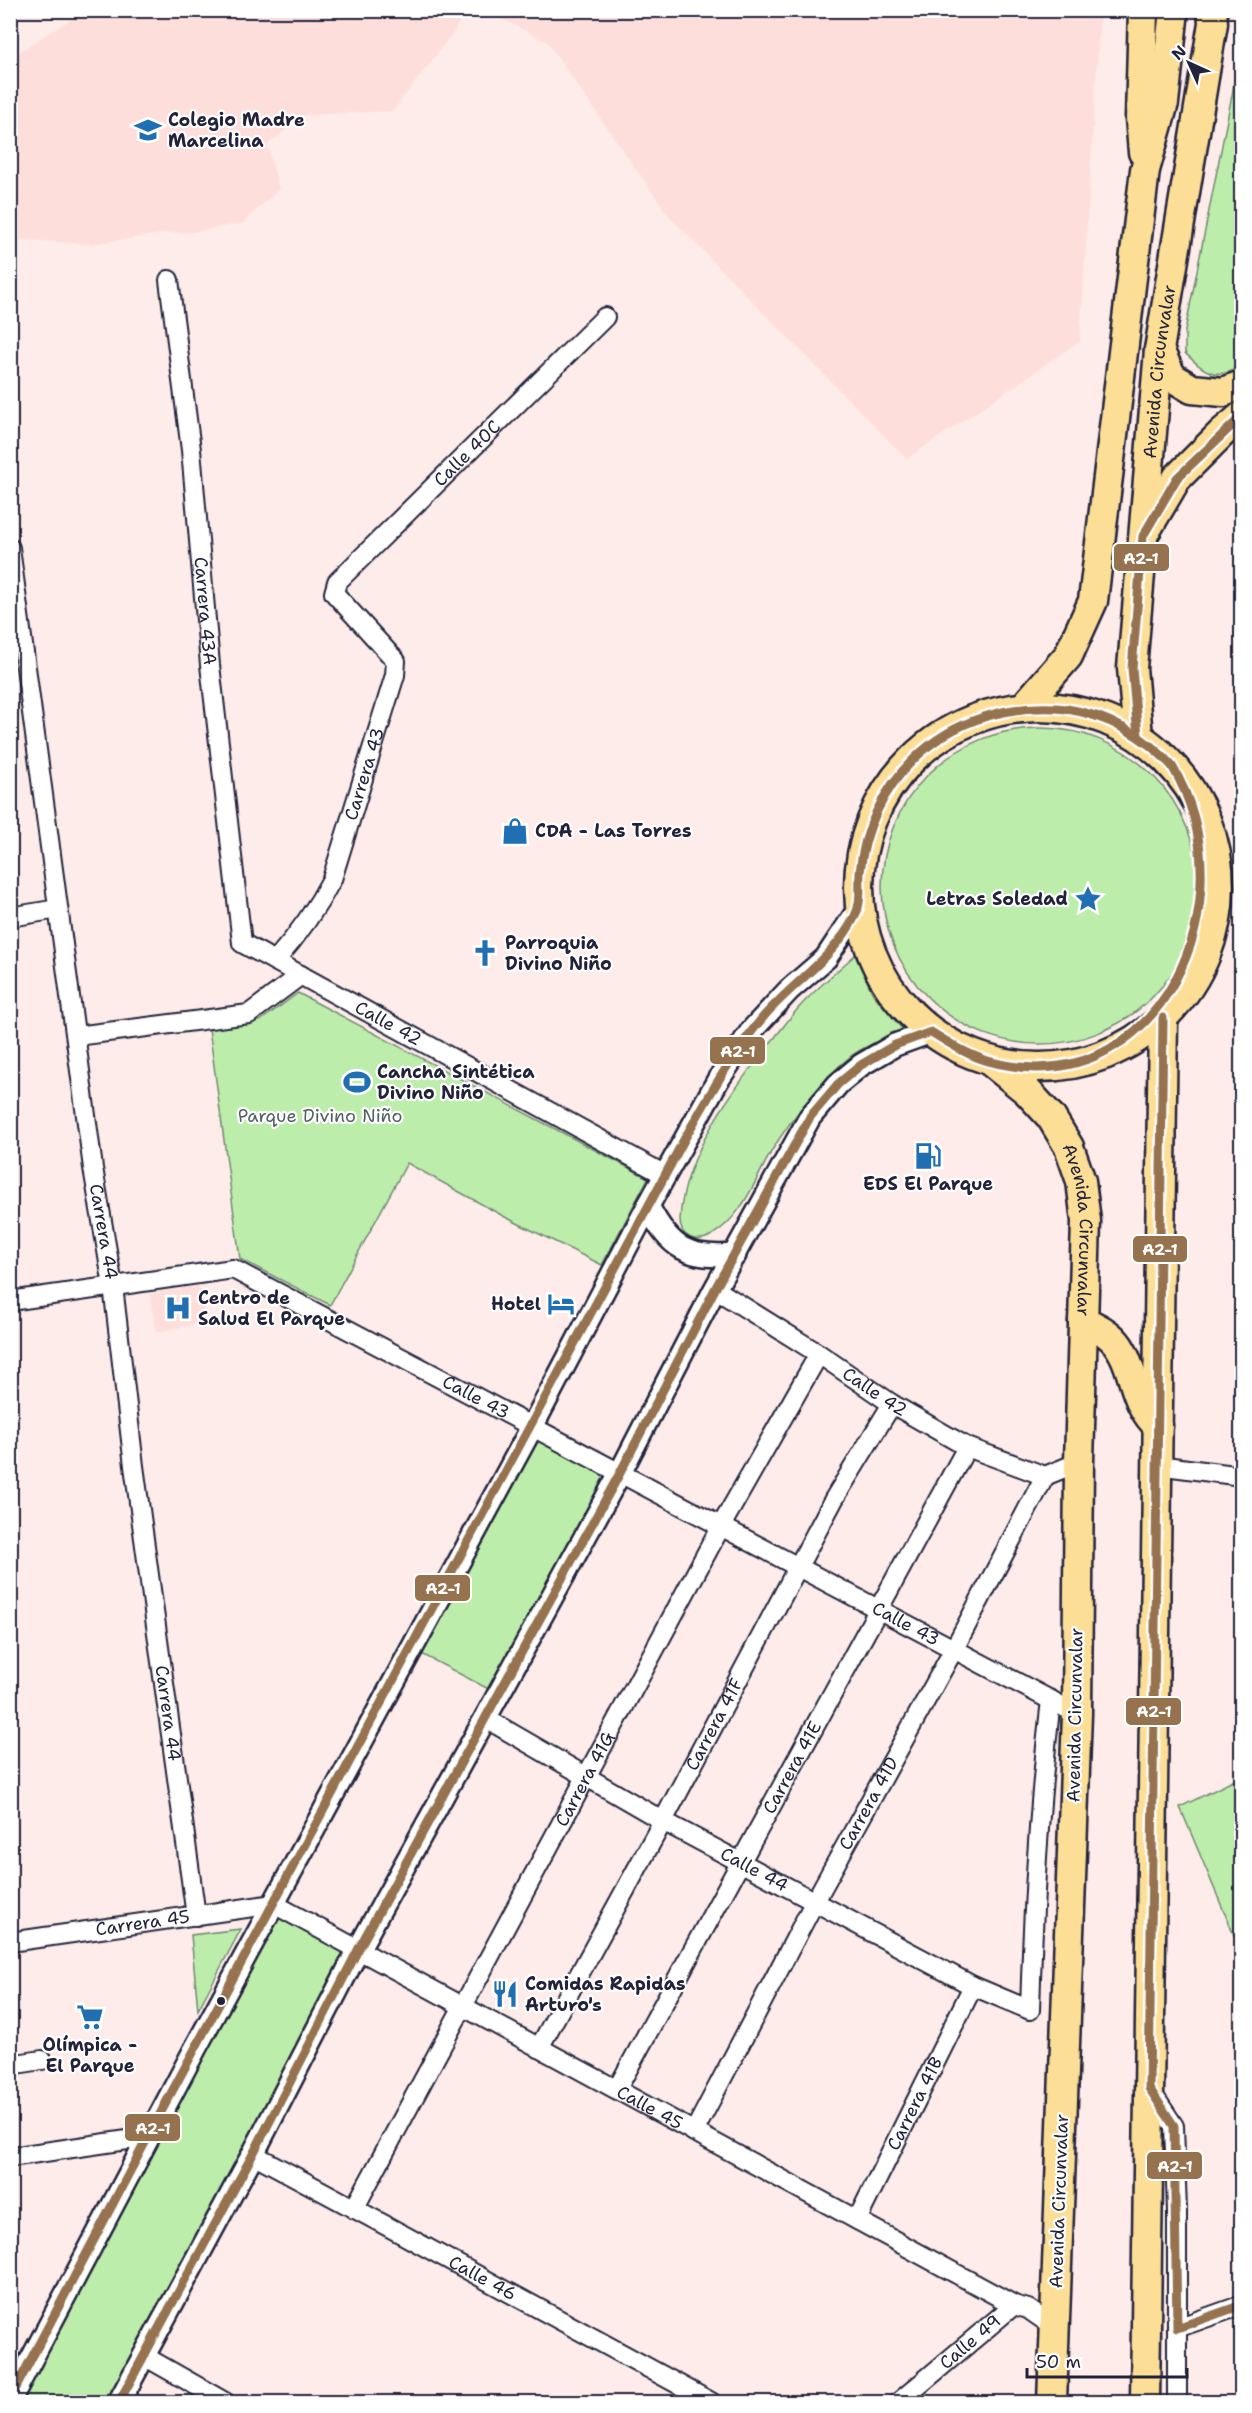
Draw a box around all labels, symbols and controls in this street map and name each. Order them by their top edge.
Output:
north arrow [1159,33,1219,93]
text: N [1167,41,1191,65]
place label: Colegio Madre Marcelina [168,108,305,153]
school or university icon: Colegio Madre Marcelina [133,115,163,145]
street label: Avenida Circunvalar [1138,283,1182,459]
street label: Calle 40C [428,415,506,492]
line badge: A2-1 [1113,543,1170,572]
text: A2-1 [1123,548,1159,569]
street label: Carrera 43A [188,556,222,666]
street label: Carrera 43 [339,725,390,823]
shop icon: CDA - Las Torres [500,816,530,846]
place label: CDA - Las Torres [535,819,692,843]
place icon: Letras Soledad [1073,884,1103,914]
place label: Letras Soledad [926,887,1068,911]
place label: Parroquia Divino Niño [505,931,612,976]
church icon: Parroquia Divino Niño [470,938,500,968]
street label: Calle 42 [351,995,426,1051]
line badge: A2-1 [709,1036,766,1065]
text: A2-1 [720,1041,756,1062]
place label: Cancha Sintética Divino Niño [377,1060,535,1105]
sports icon: Cancha Sintética Divino Niño [342,1067,372,1097]
park label: Parque Divino Niño [238,1104,402,1128]
street label: Avenida Circunvalar [1057,1140,1098,1317]
fuel station icon: EDS El Parque [913,1141,943,1171]
place label: EDS El Parque [863,1172,993,1196]
street label: Carrera 44 [84,1182,124,1281]
line badge: A2-1 [1132,1235,1188,1263]
text: A2-1 [1142,1239,1178,1260]
place label: Centro de Salud El Parque [198,1286,345,1331]
hotel icon: Hotel [546,1289,576,1319]
place label: Hotel [491,1292,541,1316]
hospital icon: Centro de Salud El Parque [163,1293,193,1323]
street label: Calle 42 [838,1362,911,1422]
street label: Calle 43 [438,1370,514,1425]
line badge: A2-1 [414,1574,471,1602]
text: A2-1 [425,1578,461,1599]
street label: Calle 43 [868,1596,944,1651]
street label: Avenida Circunvalar [1061,1627,1089,1803]
street label: Carrera 44 [150,1664,187,1763]
street label: Carrera 41F [680,1674,749,1775]
line badge: A2-1 [1125,1697,1182,1726]
text: A2-1 [1136,1701,1172,1722]
street label: Carrera 41E [757,1717,827,1818]
street label: Carrera 41G [550,1727,621,1831]
street label: Carrera 41D [833,1753,904,1854]
street label: Calle 44 [716,1842,792,1897]
street label: Carrera 45 [94,1904,191,1942]
place label: Comidas Rapidas Arturo's [525,1972,685,2017]
restaurant icon: Comidas Rapidas Arturo's [490,1979,520,2009]
unlabelled marker [215,1995,227,2007]
supermarket icon: Olímpica - El Parque [75,2002,105,2032]
place label: Olímpica - El Parque [43,2033,137,2078]
street label: Carrera 41B [881,2053,948,2154]
street label: Calle 45 [612,2080,687,2135]
line badge: A2-1 [124,2113,181,2142]
street label: Avenida Circunvalar [1044,2113,1074,2289]
text: A2-1 [135,2118,171,2139]
line badge: A2-1 [1146,2151,1203,2180]
text: A2-1 [1157,2156,1193,2177]
street label: Calle 46 [445,2250,521,2306]
street label: Calle 49 [934,2309,1006,2375]
scale bar [1027,2341,1188,2379]
text: 50 m [1036,2350,1081,2374]

